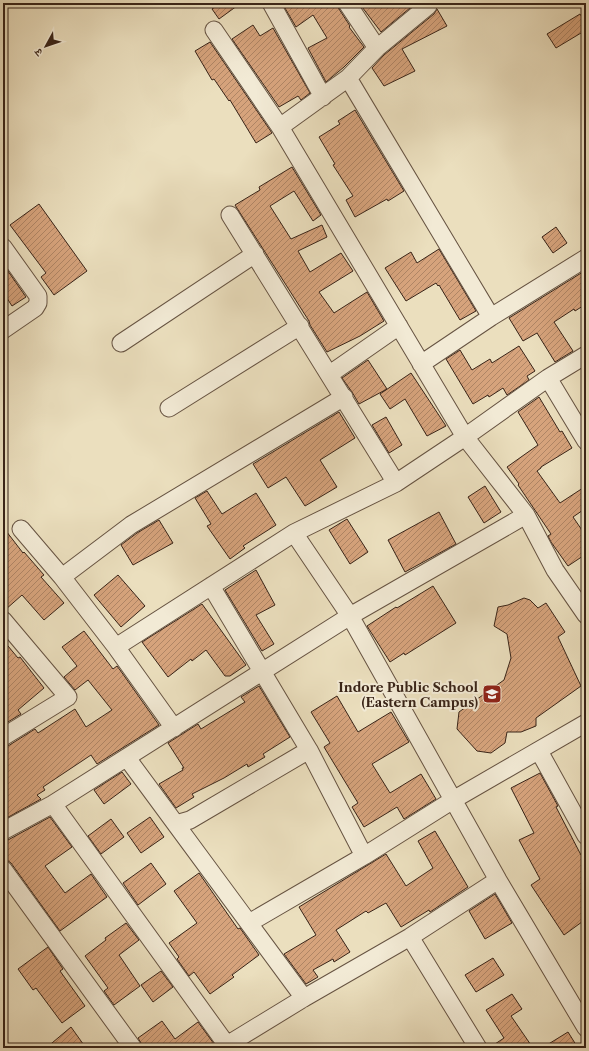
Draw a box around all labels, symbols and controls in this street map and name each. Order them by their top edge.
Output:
north arrow [26,26,66,66]
text: उ [30,45,46,60]
place label: Indore Public School (Eastern Campus) [338,679,478,710]
school or university icon: Indore Public School (Eastern Campus) [481,683,503,705]

